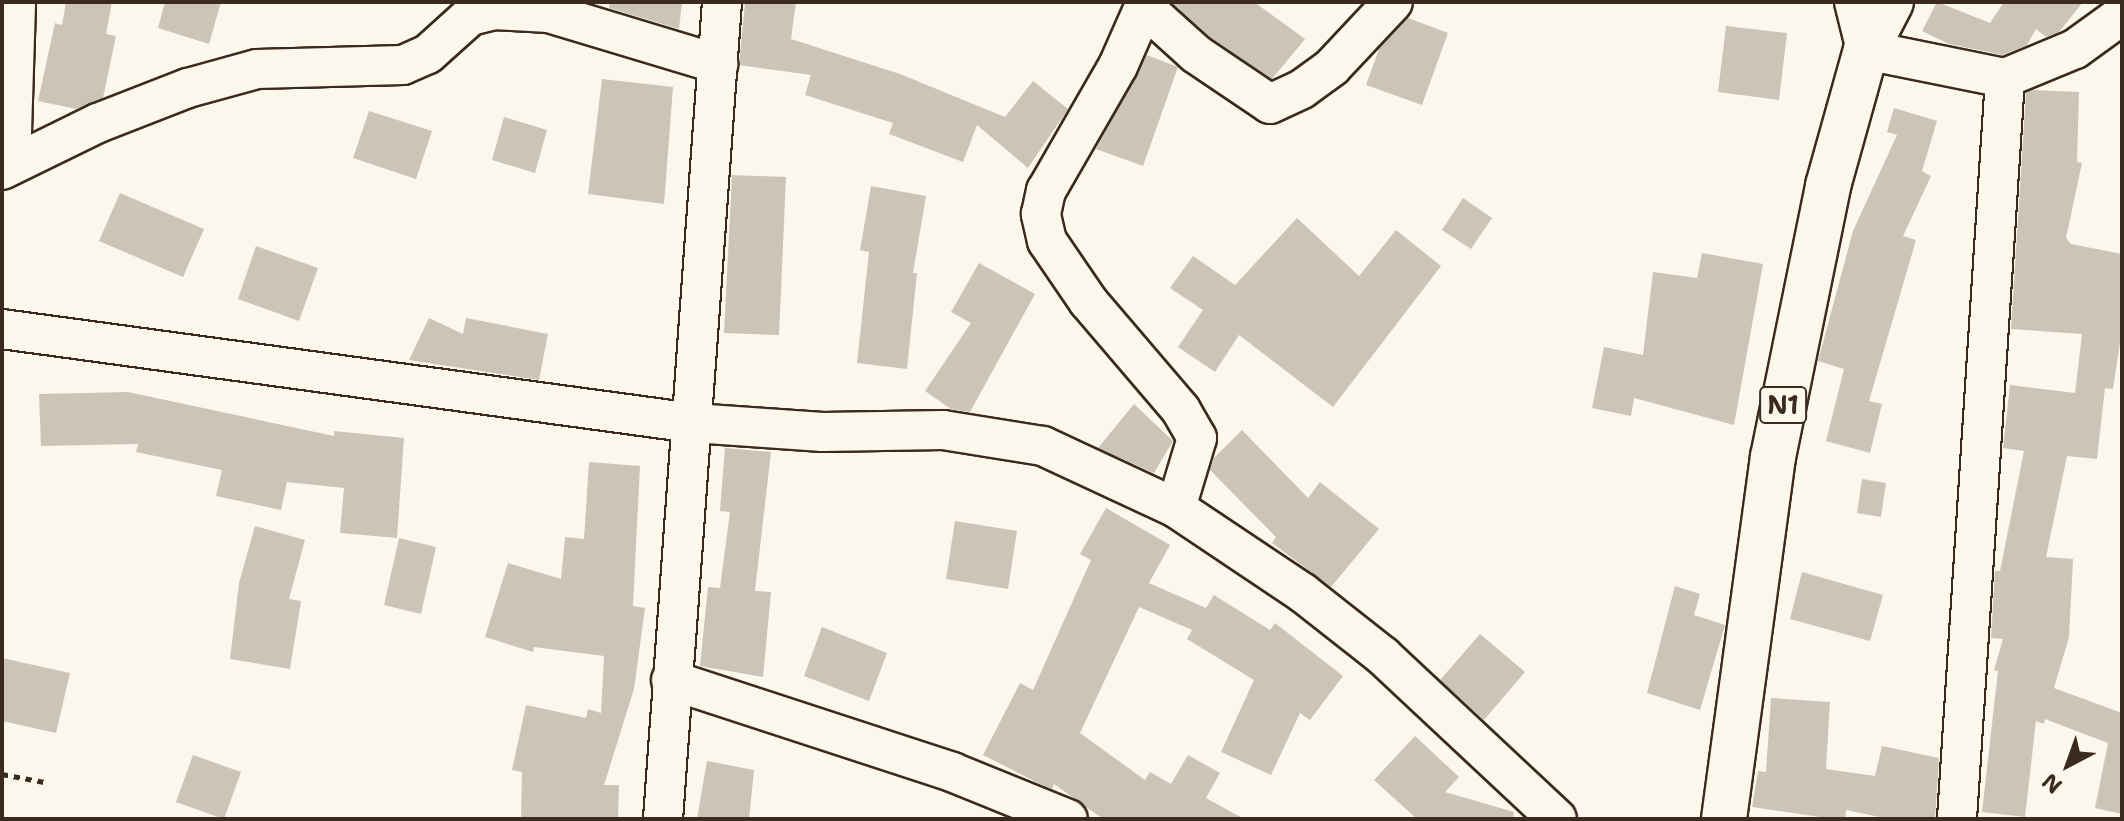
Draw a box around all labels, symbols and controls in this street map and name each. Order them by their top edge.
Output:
road number: N1 [1759,383,1807,427]
north arrow [2028,725,2108,805]
text: N [2036,767,2068,800]

